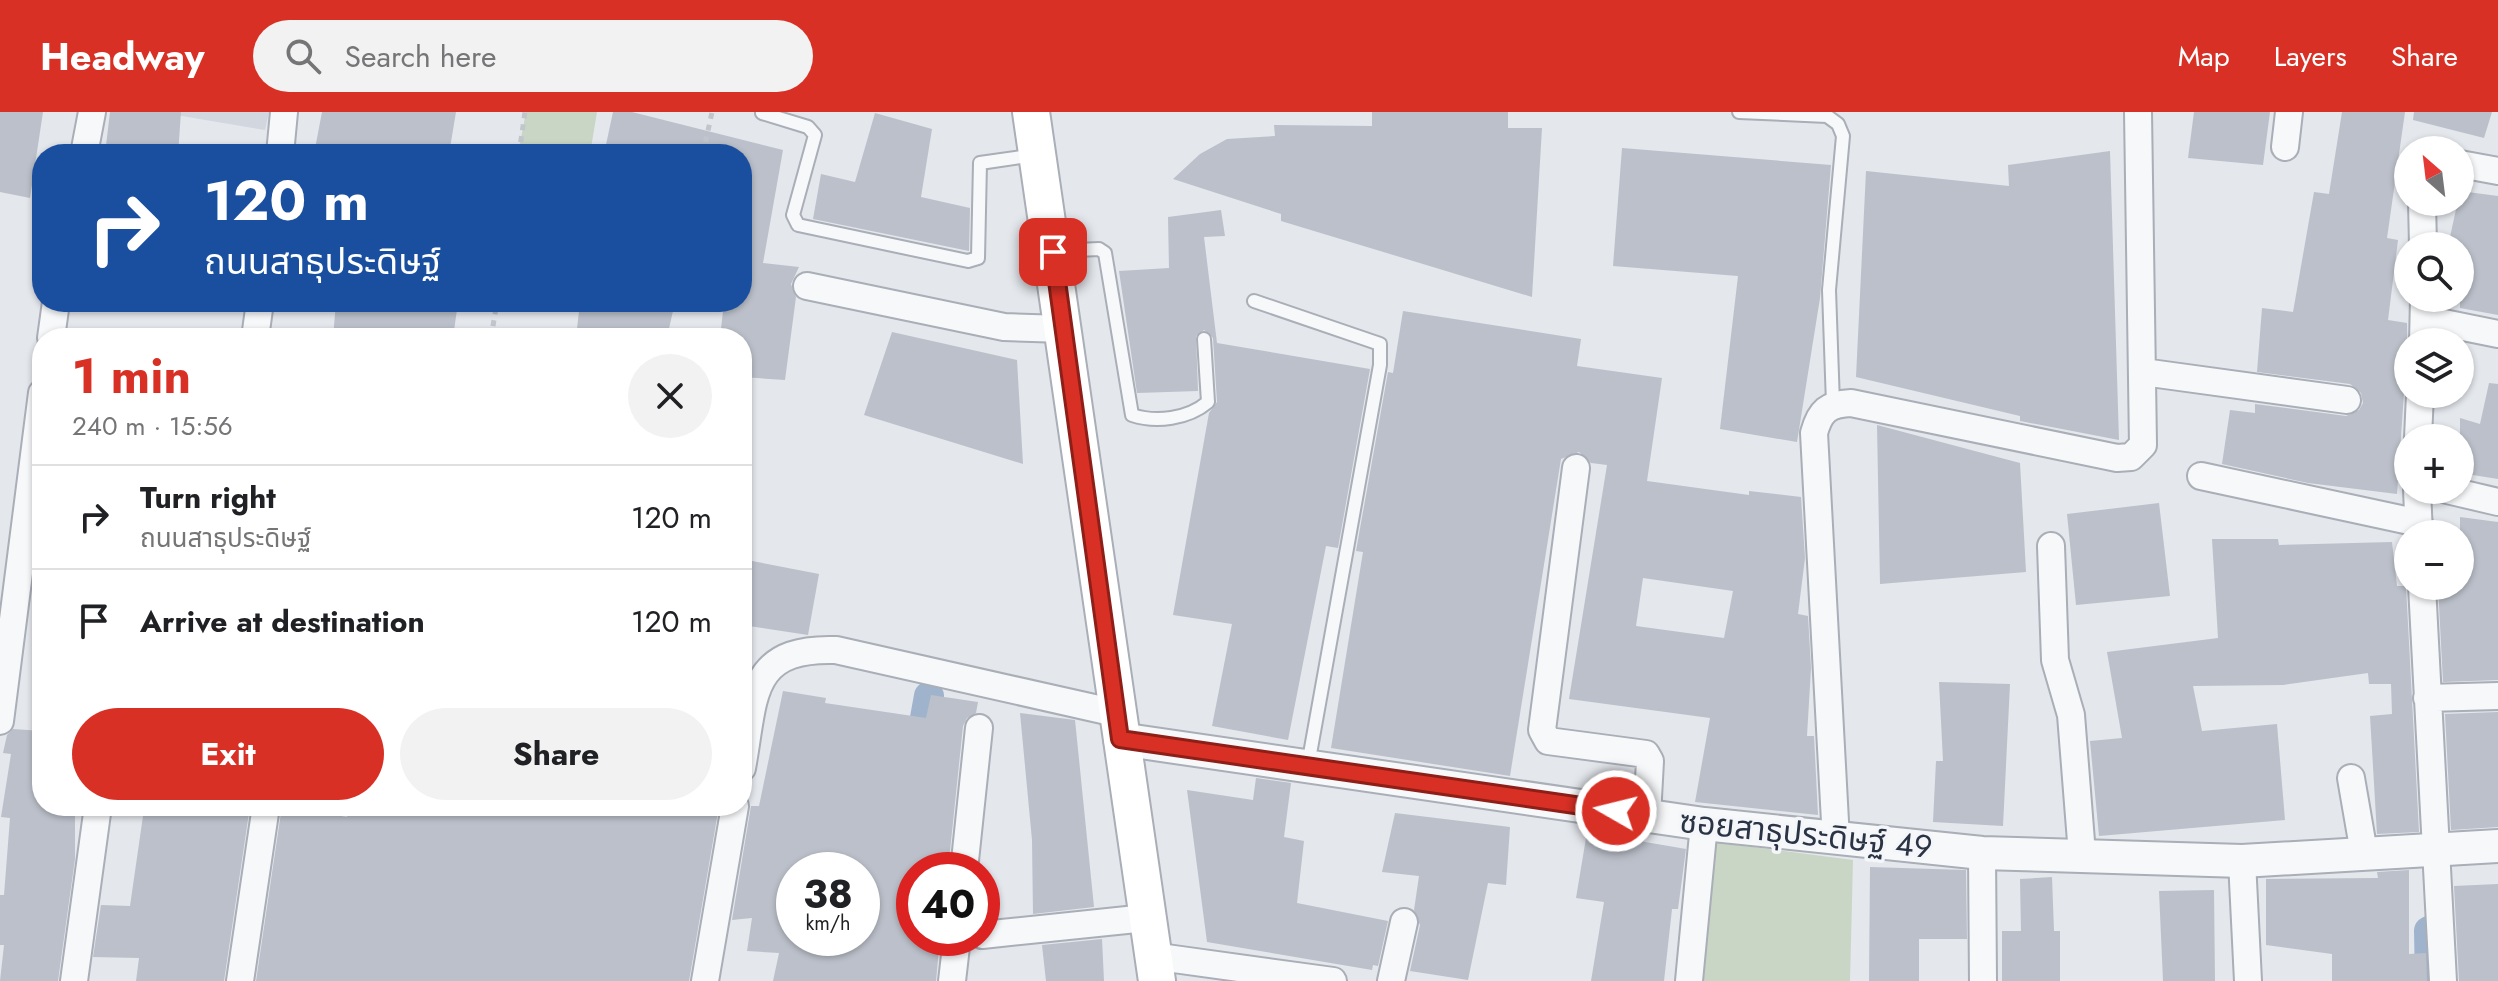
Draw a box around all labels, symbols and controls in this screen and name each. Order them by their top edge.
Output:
search box [253,20,813,92]
text: Headway [40,29,205,84]
icon: search [281,34,325,78]
text: Search here [345,35,496,78]
text: Map [2178,36,2230,77]
text: Layers [2274,36,2347,77]
text: Share [2391,36,2458,77]
north arrow [2394,136,2474,216]
map controls [2394,136,2474,600]
text: 120 m [204,160,369,241]
icon: right [72,176,176,280]
pin [1019,218,1087,286]
icon: arrive [1031,230,1075,274]
button: search [2394,232,2474,312]
text: ถนนสาธุประดิษฐ์ [204,235,441,287]
button: layers [2394,328,2474,408]
text: 1 min [72,342,191,411]
button: close [628,354,712,438]
text: 240 m · 15:56 [72,407,233,445]
button: + [2394,424,2474,504]
text: Turn right [140,476,276,519]
icon: right [72,495,116,539]
text: 120 m [631,496,712,539]
text: ถนนสาธุประดิษฐ์ [140,519,311,557]
button: − [2394,520,2474,600]
icon: arrive [72,599,116,643]
text: Arrive at destination [140,600,425,643]
text: 120 m [631,600,712,643]
button: Exit [72,708,384,800]
button: Share [400,708,712,800]
position arrow [1574,769,1658,853]
street label: ซอยสาธุประดิษฐ์ 49 [1677,798,1935,870]
speed limit sign: 40 [896,852,1000,956]
text: 38 [803,865,853,923]
text: km/h [805,909,851,938]

